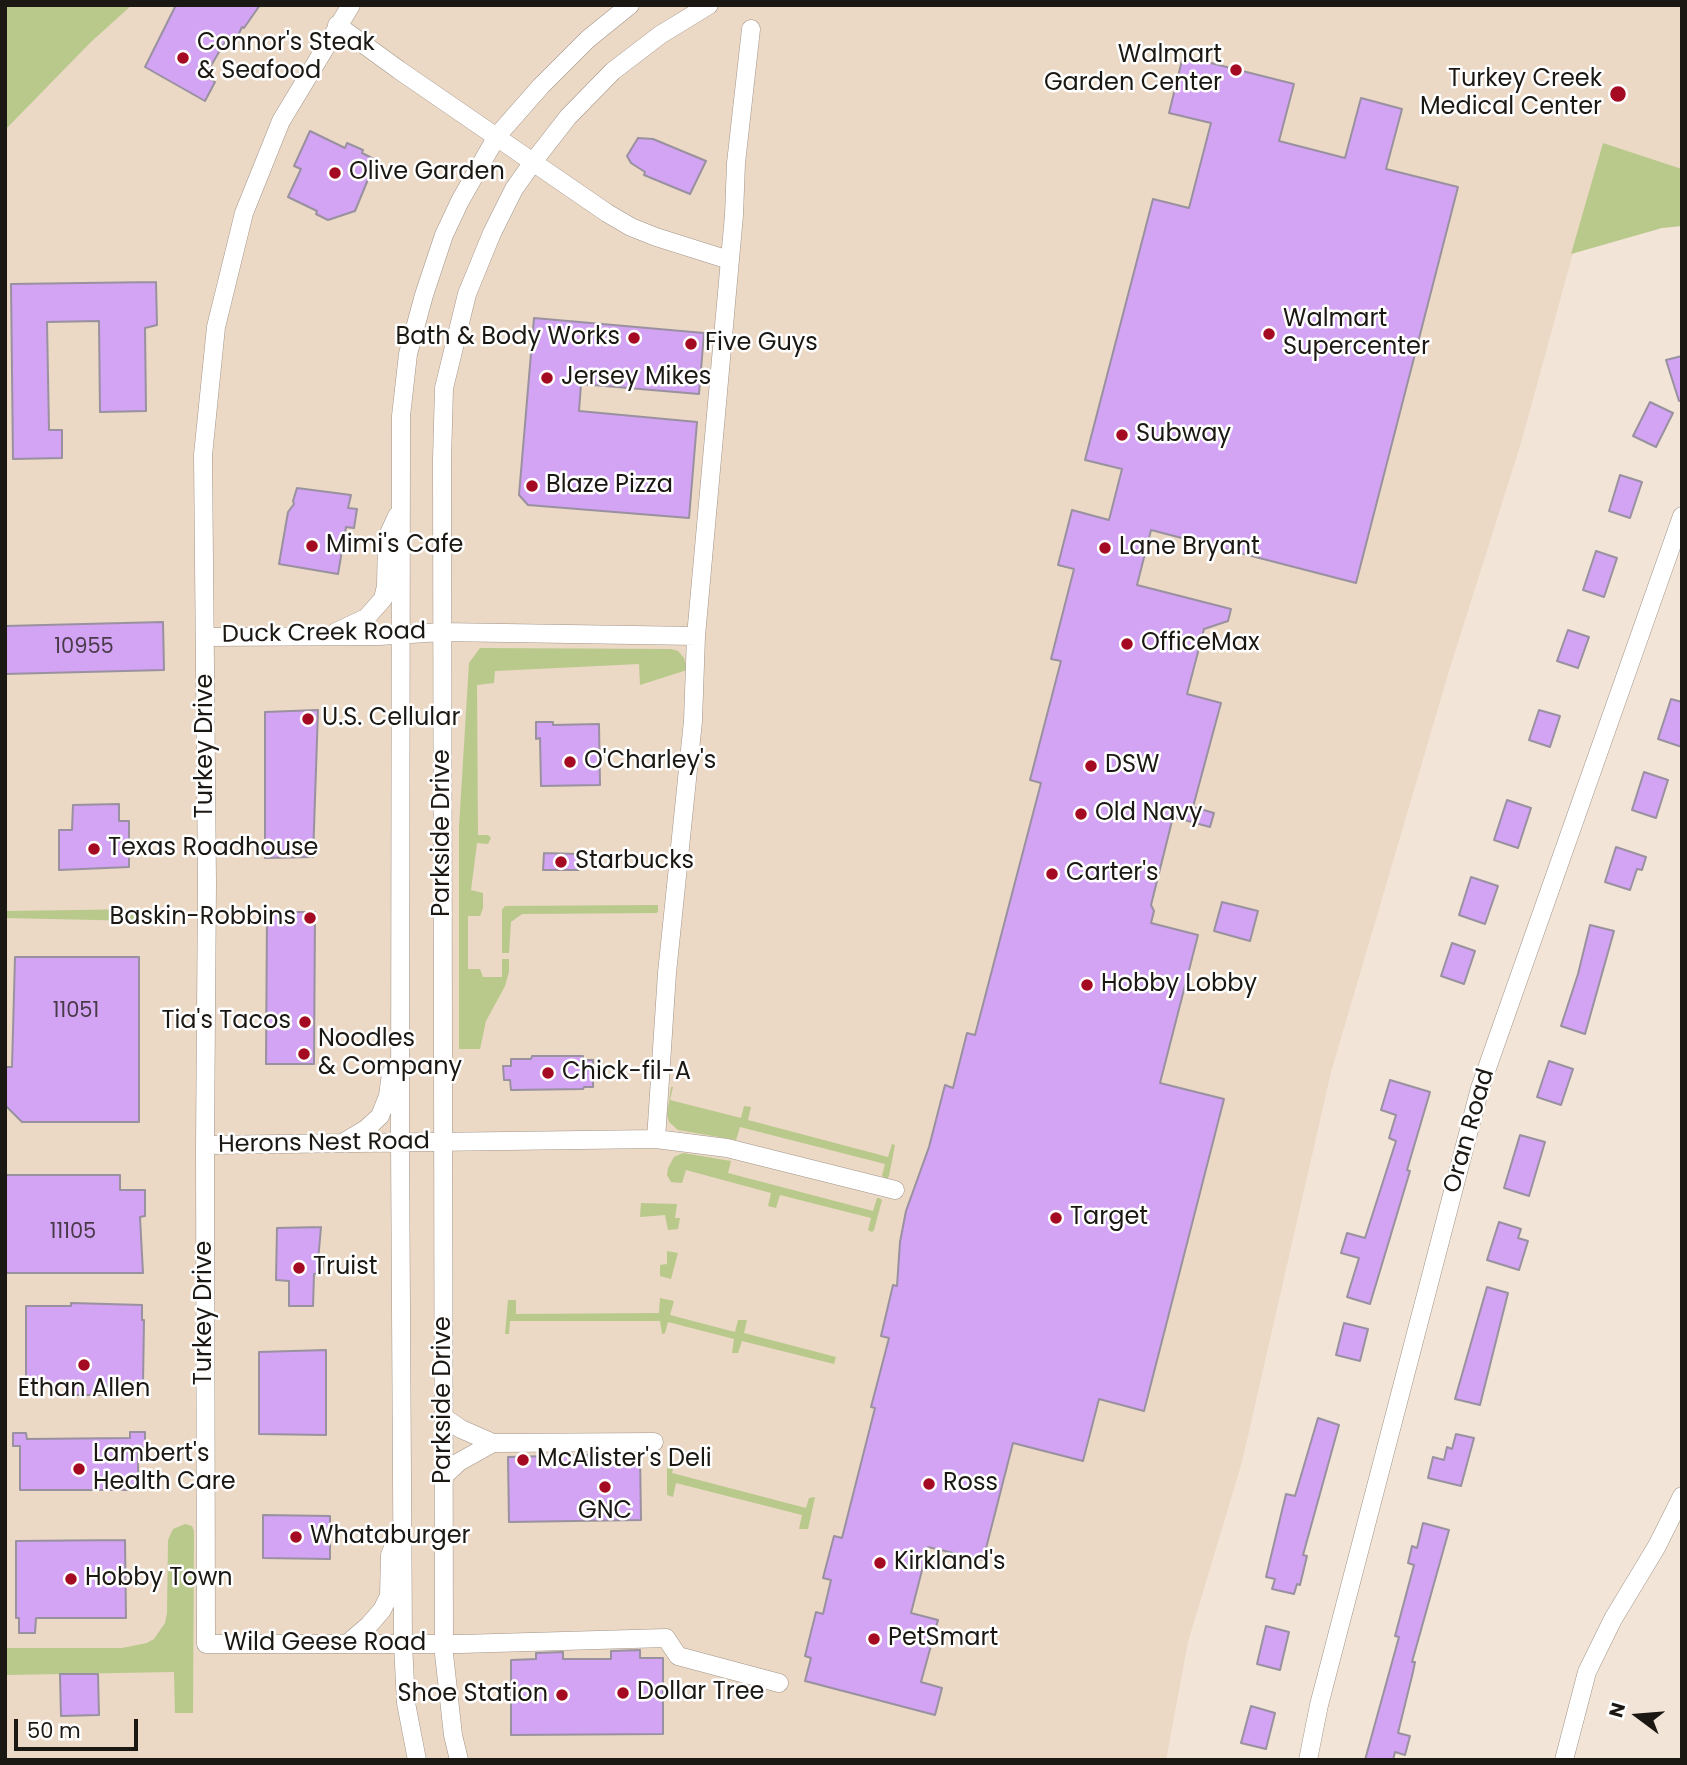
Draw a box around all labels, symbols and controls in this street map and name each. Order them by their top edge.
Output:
place label: Connor's Steak & Seafood [197,30,375,86]
place label: Walmart Garden Center [1044,42,1222,98]
marker: Connor's Steak & Seafood [175,50,191,66]
marker: Walmart Garden Center [1228,62,1244,78]
place label: Turkey Creek Medical Center [1420,66,1602,122]
marker: Turkey Creek Medical Center [1608,84,1628,104]
place label: Olive Garden [349,159,505,187]
marker: Olive Garden [327,165,343,181]
place label: Walmart Supercenter [1283,306,1430,362]
place label: Bath & Body Works [396,324,620,352]
marker: Walmart Supercenter [1261,326,1277,342]
marker: Bath & Body Works [626,330,642,346]
place label: Five Guys [705,330,818,358]
marker: Five Guys [683,336,699,352]
place label: Jersey Mikes [561,364,711,392]
marker: Jersey Mikes [539,370,555,386]
place label: Subway [1136,421,1231,449]
marker: Subway [1114,427,1130,443]
place label: Blaze Pizza [546,472,673,500]
marker: Blaze Pizza [524,478,540,494]
place label: Mimi's Cafe [326,532,463,560]
place label: Lane Bryant [1119,534,1260,562]
marker: Mimi's Cafe [304,538,320,554]
marker: Lane Bryant [1097,540,1113,556]
street label: Duck Creek Road [222,618,426,650]
place label: OfficeMax [1141,630,1259,658]
house number: 10955 [54,635,114,661]
marker: OfficeMax [1119,636,1135,652]
street label: Turkey Drive [192,674,220,818]
place label: U.S. Cellular [322,705,460,733]
marker: U.S. Cellular [300,711,316,727]
place label: O'Charley's [584,748,716,776]
street label: Parkside Drive [429,749,457,917]
place label: DSW [1105,752,1159,780]
marker: O'Charley's [562,754,578,770]
marker: DSW [1083,758,1099,774]
place label: Old Navy [1095,800,1202,828]
marker: Old Navy [1073,806,1089,822]
place label: Texas Roadhouse [108,835,318,863]
marker: Texas Roadhouse [86,841,102,857]
place label: Starbucks [575,848,694,876]
marker: Starbucks [553,854,569,870]
place label: Carter's [1066,860,1159,888]
marker: Carter's [1044,866,1060,882]
place label: Baskin-Robbins [109,904,296,932]
marker: Baskin-Robbins [302,910,318,926]
place label: Hobby Lobby [1101,971,1257,999]
marker: Hobby Lobby [1079,977,1095,993]
house number: 11051 [53,999,99,1025]
place label: Tia's Tacos [161,1008,291,1036]
marker: Tia's Tacos [297,1014,313,1030]
place label: Noodles & Company [318,1026,462,1082]
marker: Noodles & Company [296,1046,312,1062]
place label: Chick-fil-A [562,1059,691,1087]
marker: Chick-fil-A [540,1065,556,1081]
street label: Oran Road [1438,1065,1502,1197]
street label: Herons Nest Road [218,1128,430,1160]
place label: Target [1070,1204,1148,1232]
marker: Target [1048,1210,1064,1226]
house number: 11105 [50,1220,96,1246]
street label: Turkey Drive [191,1241,219,1385]
place label: Truist [313,1254,377,1282]
marker: Truist [291,1260,307,1276]
street label: Parkside Drive [430,1316,458,1484]
marker: Ethan Allen [76,1357,92,1373]
place label: Ethan Allen [18,1376,150,1404]
place label: Lambert's Health Care [93,1441,236,1497]
place label: McAlister's Deli [537,1446,712,1474]
marker: McAlister's Deli [515,1452,531,1468]
marker: Lambert's Health Care [71,1461,87,1477]
place label: Ross [943,1470,998,1498]
marker: Ross [921,1476,937,1492]
marker: GNC [597,1479,613,1495]
place label: GNC [578,1498,632,1526]
place label: Whataburger [310,1523,471,1551]
marker: Whataburger [288,1529,304,1545]
place label: Kirkland's [894,1549,1006,1577]
marker: Kirkland's [872,1555,888,1571]
place label: Hobby Town [85,1565,233,1593]
marker: Hobby Town [63,1571,79,1587]
place label: PetSmart [888,1625,998,1653]
street label: Wild Geese Road [224,1630,426,1658]
marker: PetSmart [866,1631,882,1647]
place label: Dollar Tree [637,1679,764,1707]
place label: Shoe Station [397,1681,548,1709]
north arrow [1603,1681,1673,1751]
marker: Dollar Tree [615,1685,631,1701]
marker: Shoe Station [554,1687,570,1703]
text: N [1602,1699,1632,1721]
scale bar [18,1706,142,1750]
text: 50 m [27,1716,81,1745]

